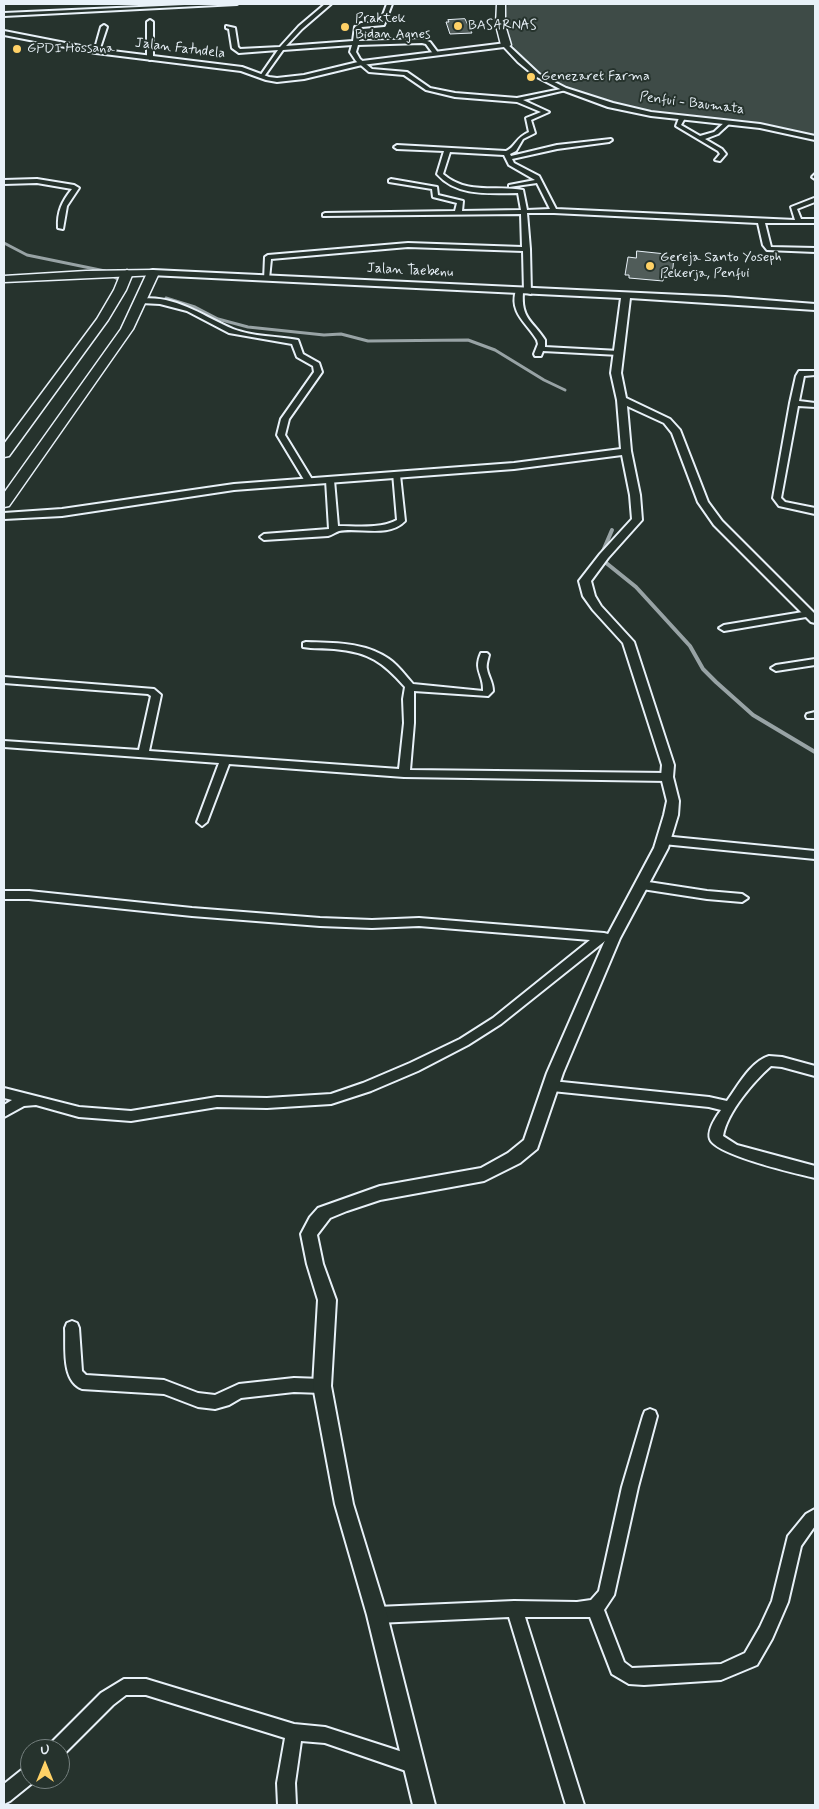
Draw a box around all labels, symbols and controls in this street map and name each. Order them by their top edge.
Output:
place label: Praktek Bidan Agnes [355,11,431,44]
place label: BASARNAS [468,18,537,34]
marker: BASARNAS [452,20,464,32]
marker: Praktek Bidan Agnes [339,21,351,33]
street label: Jalan Fatudela [134,35,226,63]
place label: GPDI Hossana [27,41,115,57]
marker: GPDI Hossana [11,43,23,55]
place label: Genezaret Farma [541,69,650,85]
marker: Genezaret Farma [525,71,537,83]
street label: Penfui - Baumata [639,89,745,119]
place label: Gereja Santo Yoseph Pekerja, Penfui [660,250,782,282]
street label: Jalan Taebenu [366,260,454,282]
marker: Gereja Santo Yoseph Pekerja, Penfui [644,260,656,272]
north arrow [20,1739,70,1789]
text: U [40,1741,50,1759]

